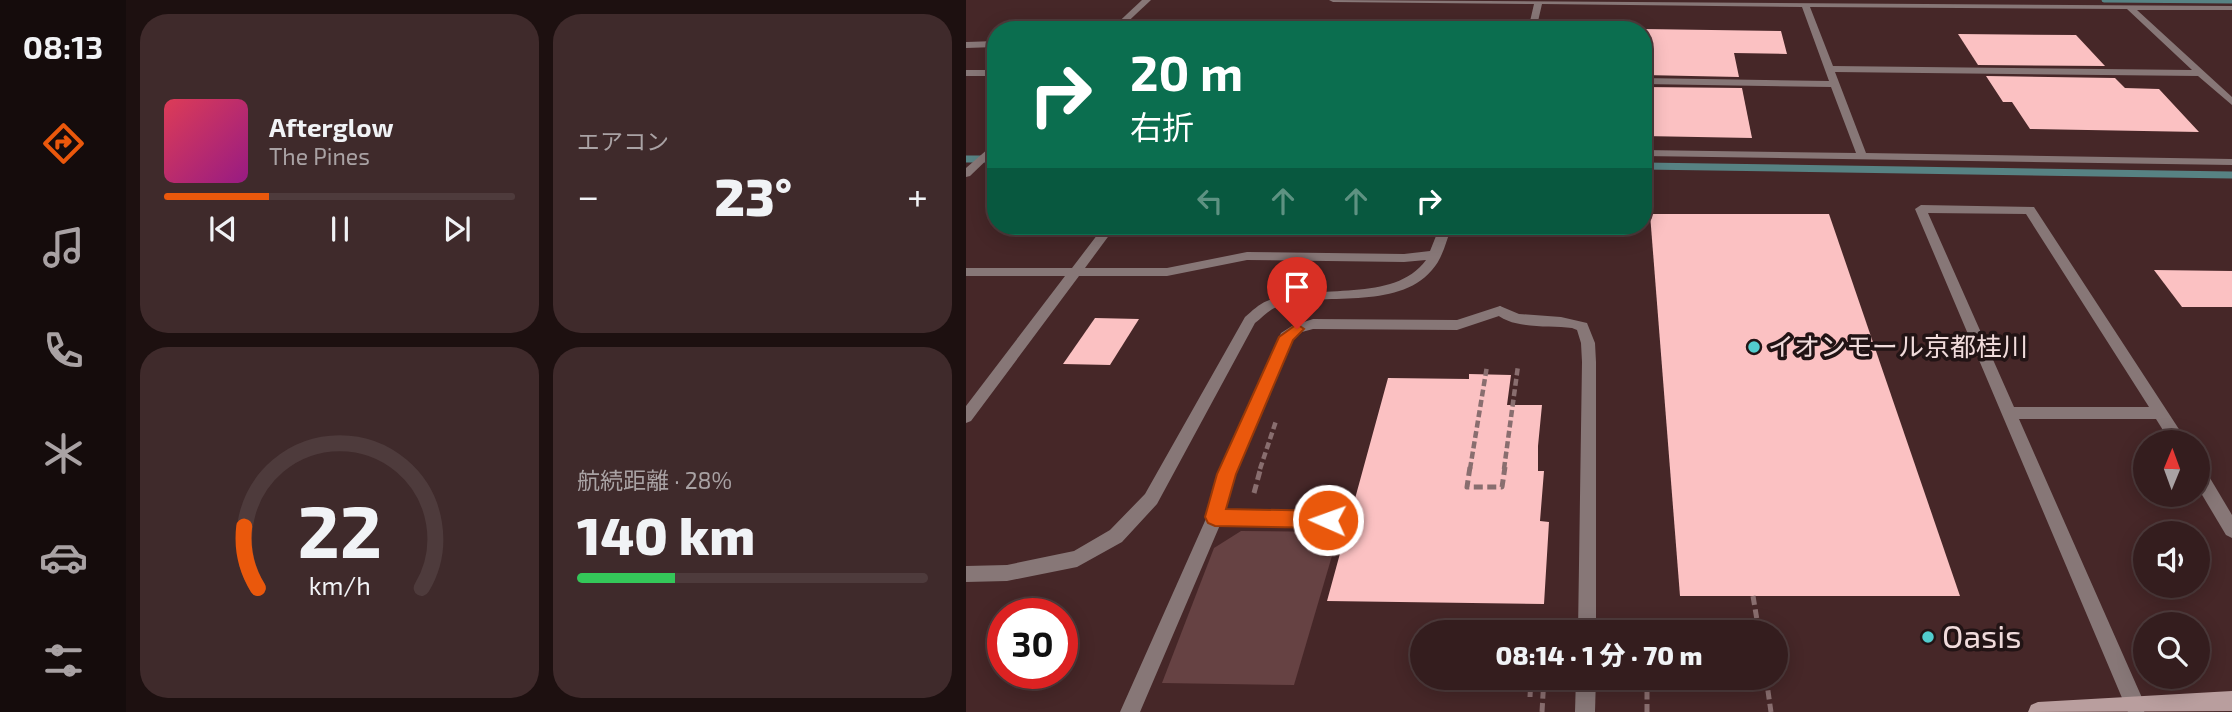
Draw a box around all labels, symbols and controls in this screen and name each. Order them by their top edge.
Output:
text: 08:13 [23,27,103,65]
text: 20 m [1130,42,1243,101]
icon: right [1015,49,1106,140]
text: 右折 [1130,107,1194,145]
text: Afterglow [269,111,394,142]
icon: directions [39,119,88,168]
text: エアコン [577,127,669,155]
text: The Pines [269,142,370,170]
text: 23° [714,164,792,226]
text: − [577,172,599,218]
text: + [907,172,928,218]
icon: left [1191,182,1229,220]
icon: ahead [1264,182,1302,220]
icon: ahead [1337,182,1375,220]
icon: right [1410,182,1448,220]
icon: previous [204,210,242,248]
icon: pause [321,210,359,248]
icon: next [438,210,476,248]
icon: music [39,223,88,272]
pin [1267,257,1327,329]
icon: arrive [1278,268,1316,306]
icon: phone [39,326,88,375]
place label: イオンモール京都桂川 [1768,330,2028,361]
marker: イオンモール京都桂川 [1746,339,1762,355]
icon: climate [39,429,88,478]
north arrow [2133,430,2210,508]
map controls [2133,430,2210,689]
text: 航続距離 · 28% [577,466,732,494]
position arrow [1291,483,1365,557]
text: 22 [297,486,382,574]
text: 140 km [577,503,755,565]
button: sound [2133,521,2210,598]
icon: car [39,533,88,582]
text: km/h [308,570,371,600]
speed limit sign: 30 [987,598,1078,689]
button: search [2133,612,2210,689]
place label: Oasis [1942,616,2021,654]
marker: Oasis [1920,629,1936,645]
icon: filters [39,636,88,685]
text: 08:14 · 1 分 · 70 m [1496,639,1702,670]

